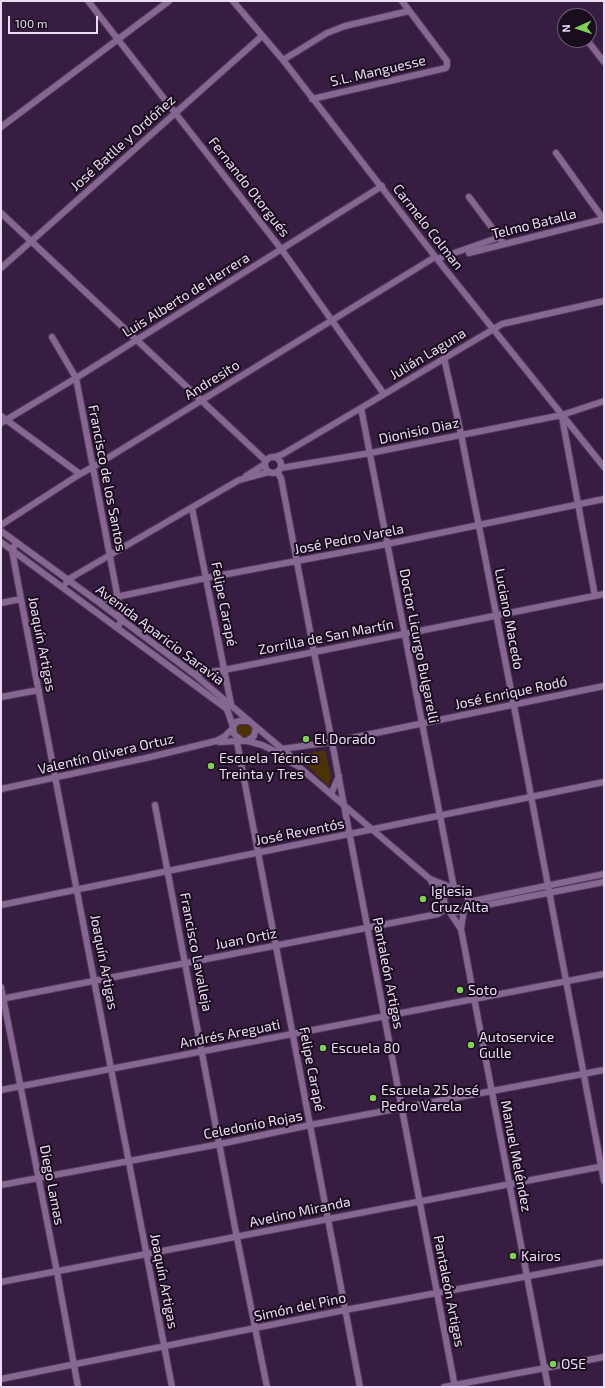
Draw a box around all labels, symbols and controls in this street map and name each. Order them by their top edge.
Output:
scale bar [10,8,100,34]
north arrow [557,8,597,48]
text: 100 m [15,16,47,30]
text: N [559,24,572,33]
street label: S.L. Manguesse [328,52,428,90]
street label: José Batlle y Ordóñez [67,92,179,194]
street label: Fernando Otorgués [205,134,293,240]
street label: Carmelo Colman [389,181,467,273]
street label: Telmo Batalla [490,205,578,243]
street label: Luis Alberto de Herrera [119,249,253,341]
street label: Julián Laguna [387,325,469,383]
street label: Andresito [181,357,243,403]
street label: Francisco de los Santos [85,403,129,553]
street label: Dionisio Diaz [377,414,461,448]
street label: José Pedro Varela [293,520,405,558]
street label: Felipe Carapé [208,560,240,648]
street label: Doctor Licurgo Bulgarelli [396,567,442,725]
street label: Luciano Macedo [491,567,527,671]
street label: Avenida Aparicio Saravia [93,581,227,689]
street label: Joaquín Artigas [25,595,59,693]
street label: Zorrilla de San Martín [257,616,395,658]
street label: José Enrique Rodó [453,673,569,713]
street label: Valentín Olivera Ortuz [36,730,176,778]
place label: El Dorado [314,731,376,747]
marker: El Dorado [301,734,311,744]
place label: Escuela Técnica Treinta y Tres [219,750,318,782]
marker: Escuela Técnica Treinta y Tres [206,761,216,771]
street label: José Reventós [254,815,346,849]
place label: Iglesia Cruz Alta [431,883,489,916]
street label: Francisco Lavalleja [176,891,216,1013]
marker: Iglesia Cruz Alta [418,894,428,904]
street label: Joaquín Artigas [87,913,121,1011]
street label: Pantaleón Artigas [369,916,407,1030]
street label: Juan Ortiz [214,925,278,953]
place label: Soto [468,982,497,998]
marker: Soto [455,985,465,995]
street label: Andrés Areguati [178,1016,282,1052]
street label: Felipe Carapé [296,1025,328,1113]
place label: Autoservice Gulle [479,1029,554,1062]
place label: Escuela 80 [331,1040,400,1056]
marker: Autoservice Gulle [466,1040,476,1050]
marker: Escuela 80 [318,1043,328,1053]
place label: Escuela 25 José Pedro Varela [381,1082,479,1114]
marker: Escuela 25 José Pedro Varela [368,1093,378,1103]
street label: Manuel Meléndez [497,1099,535,1213]
street label: Celedonio Rojas [202,1107,304,1143]
street label: Diego Lamas [36,1144,68,1226]
street label: Avelino Miranda [248,1193,352,1231]
street label: Joaquín Artigas [147,1232,181,1330]
street label: Pantaleón Artigas [430,1234,468,1348]
place label: Kairos [521,1248,561,1264]
marker: Kairos [508,1251,518,1261]
street label: Simón del Pino [253,1289,347,1325]
place label: OSE [561,1356,586,1372]
marker: OSE [548,1359,558,1369]

